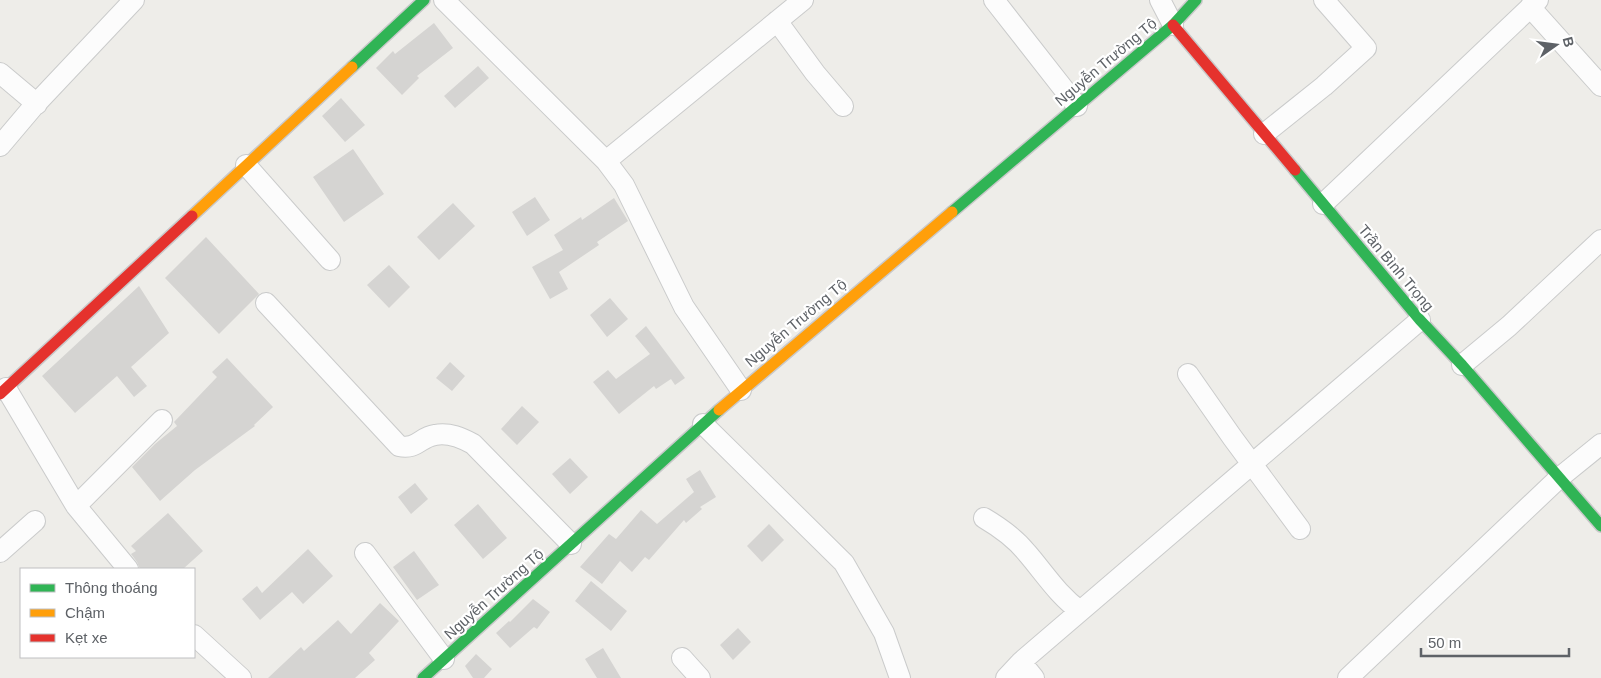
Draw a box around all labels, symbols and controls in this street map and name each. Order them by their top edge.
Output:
street label: Nguyễn Trường Tộ [1052,14,1160,109]
north arrow [1531,20,1581,70]
text: B [1560,35,1578,49]
street label: Trần Bình Trọng [1355,221,1438,314]
street label: Nguyễn Trường Tộ [742,275,850,370]
street label: Nguyễn Trường Tộ [441,545,547,642]
legend [20,568,195,658]
text: Thông thoáng [65,579,158,596]
text: Chậm [65,604,105,621]
scale bar [1421,626,1568,658]
text: Kẹt xe [65,629,108,646]
text: 50 m [1428,634,1461,651]

